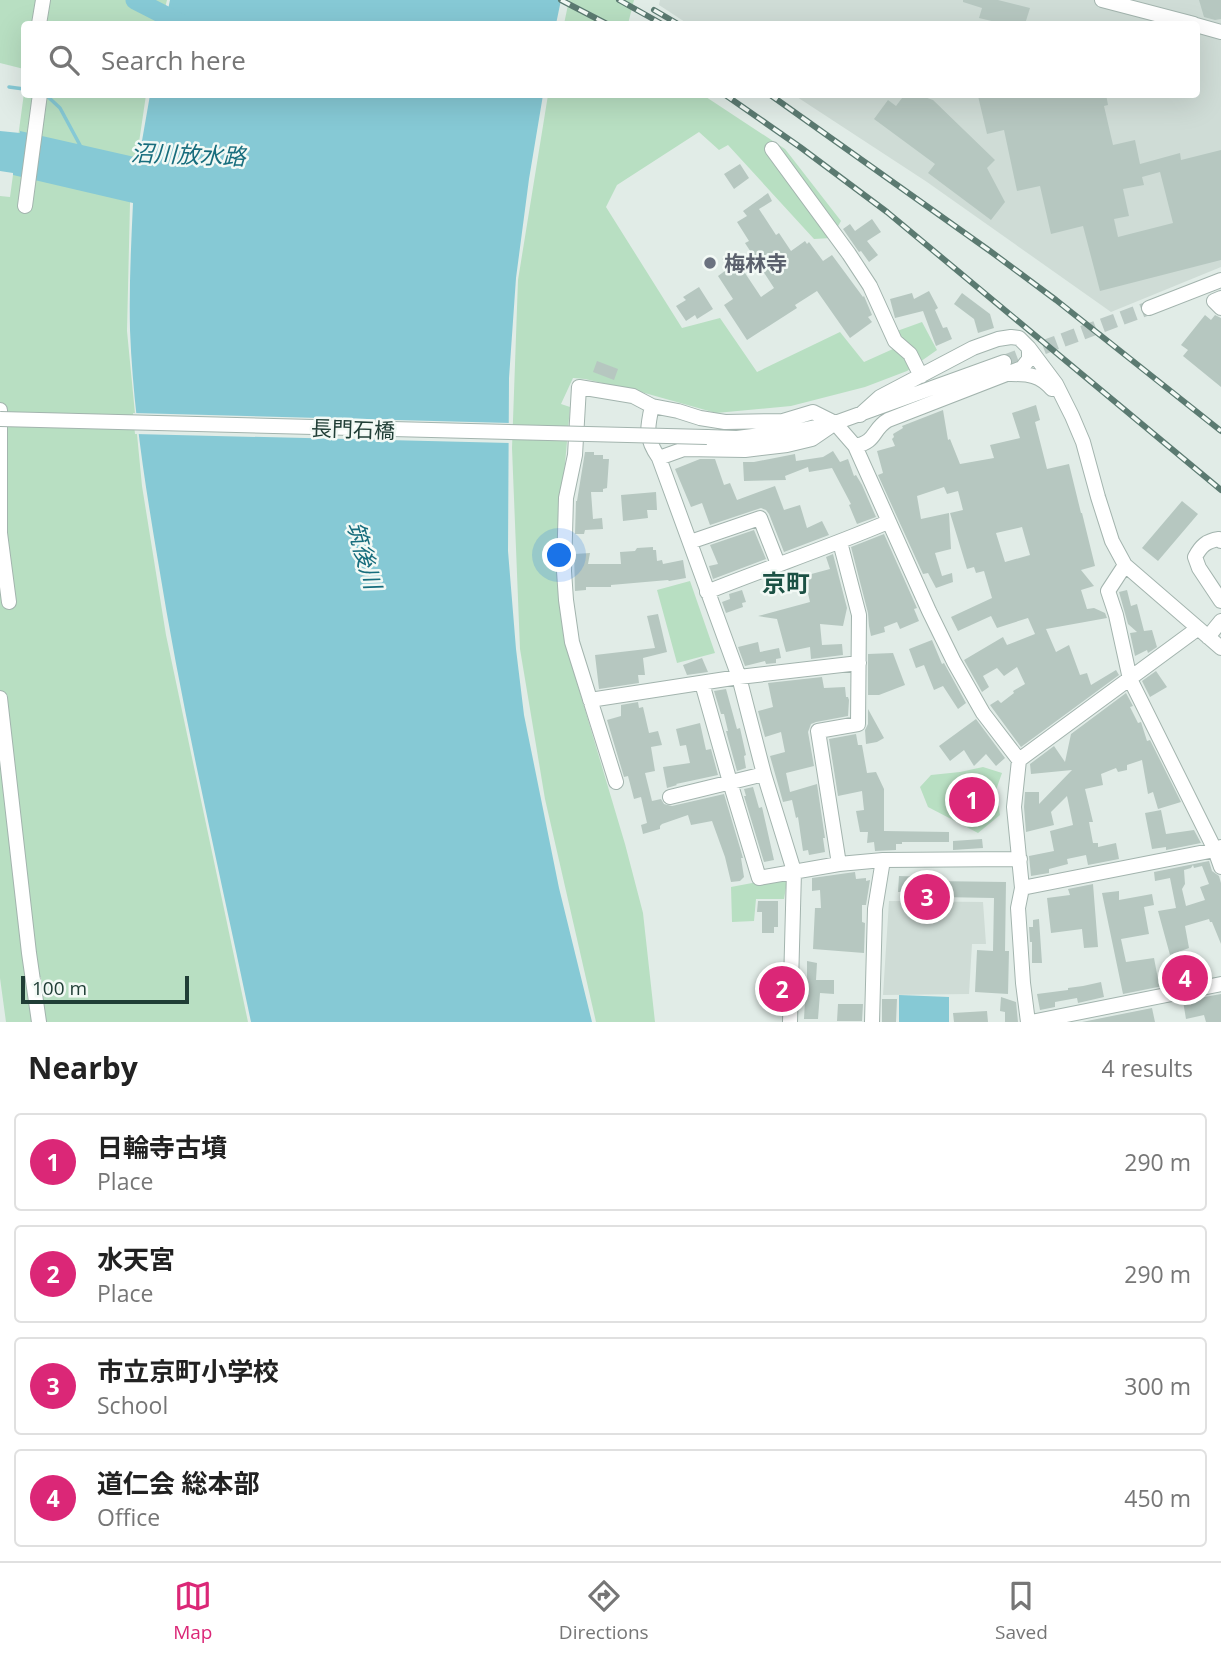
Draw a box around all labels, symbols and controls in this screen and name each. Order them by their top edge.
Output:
search box [21,21,1200,98]
icon: search [45,41,83,79]
text: Search here [101,42,246,78]
water label: 沼川放水路 [130,136,248,172]
place label: 梅林寺 [724,249,787,277]
marker: 梅林寺 [702,255,718,271]
street label: 長門石橋 [311,414,395,444]
water label: 筑後川 [340,517,391,595]
your location [542,538,576,572]
district label: 京町 [762,566,810,599]
pin: 1 [949,774,995,826]
pin: 3 [904,871,950,923]
pin: 4 [1162,952,1208,1004]
pin: 2 [759,963,805,1015]
scale bar [21,973,189,1005]
text: 100 m [32,975,87,1001]
text: Nearby [28,1047,138,1088]
text: 4 results [1102,1052,1193,1084]
text: 日輪寺古墳 [97,1129,227,1165]
text: 1 [46,1146,60,1178]
text: 290 m [1124,1146,1191,1178]
text: Place [97,1165,153,1197]
text: 水天宮 [97,1241,175,1277]
text: 2 [46,1258,60,1290]
text: 290 m [1124,1258,1191,1290]
text: Place [97,1277,153,1309]
text: 市立京町小学校 [97,1353,279,1389]
text: 3 [46,1370,60,1402]
text: 300 m [1124,1370,1191,1402]
text: School [97,1389,168,1421]
text: 道仁会 総本部 [97,1465,260,1501]
text: 4 [46,1482,60,1514]
text: 450 m [1124,1482,1191,1514]
text: Office [97,1501,160,1533]
tab: Map [173,1577,212,1645]
tab: Directions [559,1577,649,1645]
tab: Saved [995,1577,1048,1645]

